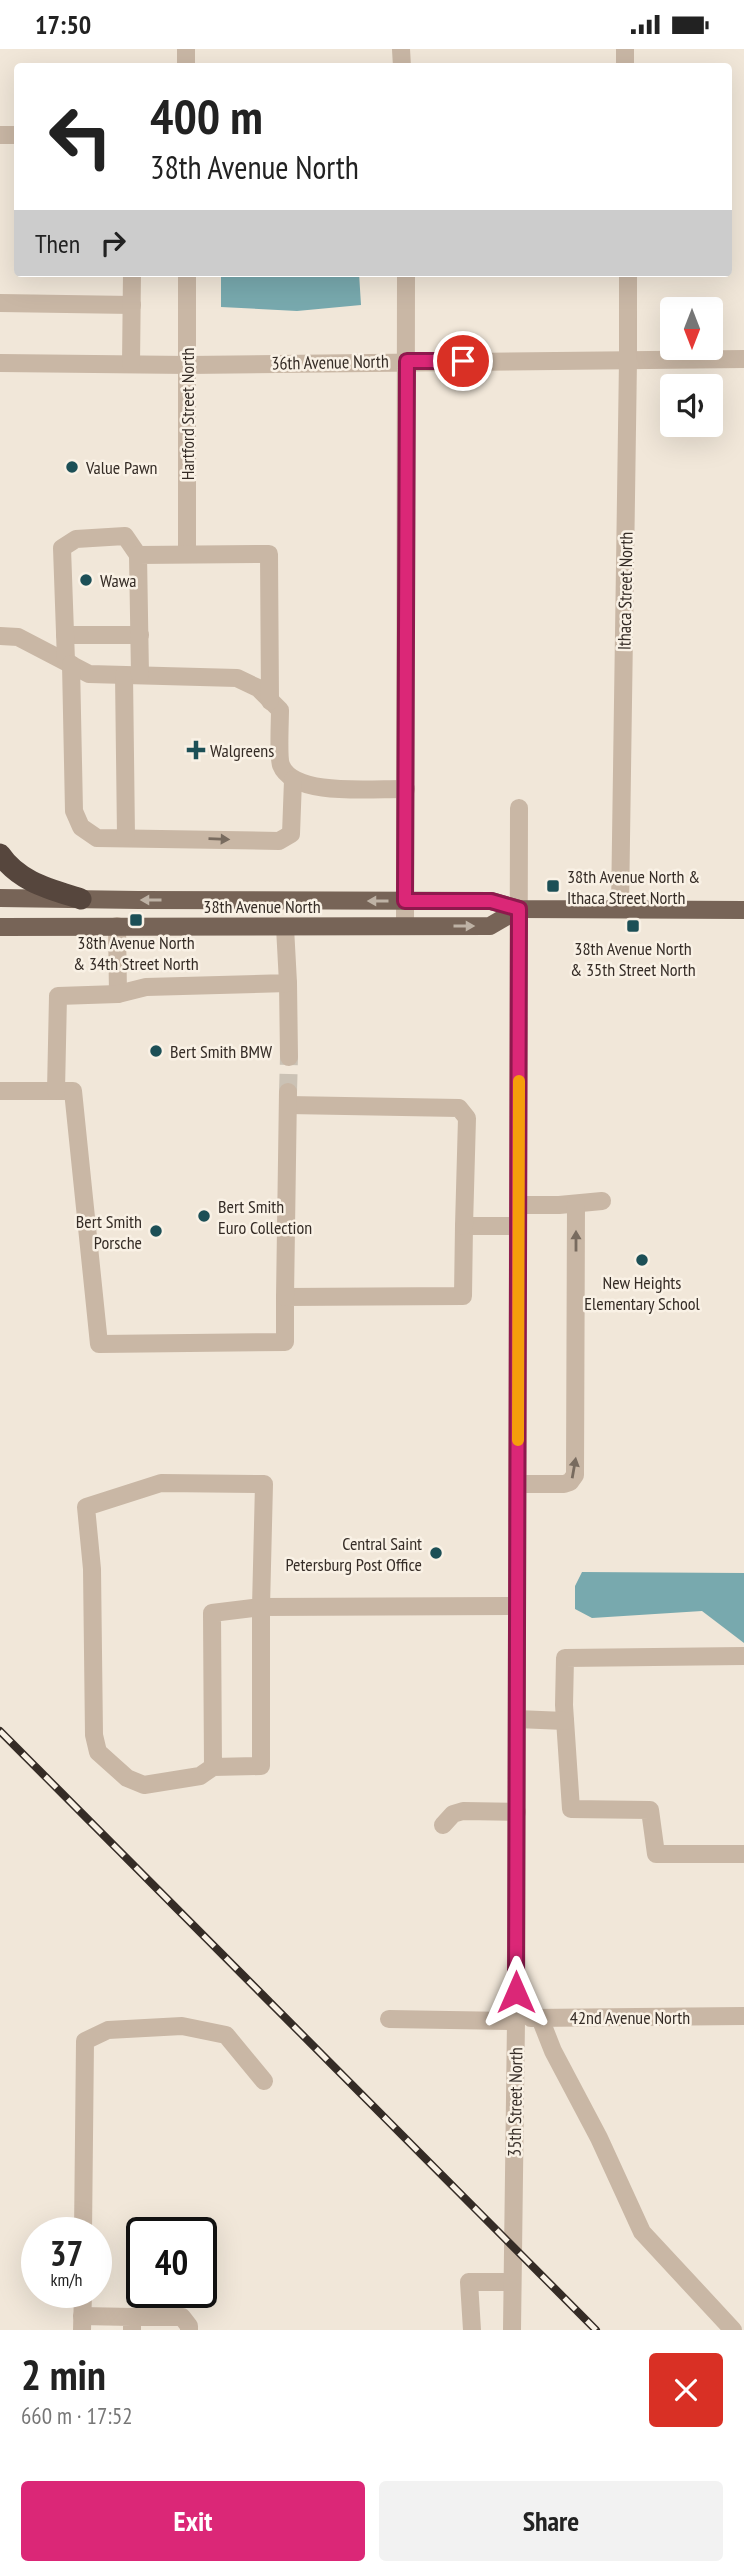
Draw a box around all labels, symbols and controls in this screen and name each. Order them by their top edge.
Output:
text: 17:50 [35,8,91,41]
text: 400 m [150,84,263,148]
icon: left [35,91,126,182]
text: 38th Avenue North [150,146,359,188]
icon: right [94,224,132,262]
text: Then [35,227,80,260]
north arrow [660,297,723,361]
map controls [660,297,723,437]
pin [433,331,493,391]
icon: arrive [444,342,482,380]
street label: Hartford Street North [176,348,199,480]
street label: 36th Avenue North [271,349,389,375]
button: sound [660,374,723,437]
place label: Value Pawn [85,456,157,479]
marker: Value Pawn [64,459,80,475]
street label: Ithaca Street North [612,532,638,650]
place label: Wawa [100,569,137,592]
marker: Wawa [78,572,94,588]
place label: Walgreens [210,739,274,762]
marker: Walgreens [188,742,204,758]
one-way arrow [208,834,230,845]
place label: 38th Avenue North & Ithaca Street North [567,865,700,909]
marker: 38th Avenue North & Ithaca Street North [545,878,561,894]
one-way arrow [140,894,162,906]
street label: 38th Avenue North [203,895,321,918]
one-way arrow [367,895,389,907]
marker: 38th Avenue North & 34th Street North [128,912,144,928]
marker: 38th Avenue North & 35th Street North [625,918,641,934]
one-way arrow [454,920,476,932]
place label: 38th Avenue North & 34th Street North [73,931,199,975]
place label: 38th Avenue North & 35th Street North [570,937,696,981]
place label: Bert Smith BMW [170,1040,272,1063]
marker: Bert Smith BMW [148,1043,164,1059]
place label: Bert Smith Euro Collection [218,1195,312,1239]
marker: Bert Smith Euro Collection [196,1208,212,1224]
place label: Bert Smith Porsche [76,1210,142,1254]
marker: Bert Smith Porsche [148,1223,164,1239]
one-way arrow [570,1229,582,1251]
marker: New Heights Elementary School [634,1252,650,1268]
place label: New Heights Elementary School [584,1271,700,1315]
one-way arrow [569,1456,580,1478]
place label: Central Saint Petersburg Post Office [285,1532,422,1576]
marker: Central Saint Petersburg Post Office [428,1545,444,1561]
position arrow [479,1955,553,2029]
street label: 42nd Avenue North [570,2006,690,2029]
street label: 35th Street North [503,2047,527,2157]
speed limit sign: 40 [126,2217,217,2308]
text: 37 [50,2230,83,2276]
text: km/h [51,2268,82,2291]
text: 2 min [21,2347,106,2402]
button: close [649,2353,723,2427]
text: 660 m · 17:52 [21,2401,133,2430]
button: Exit [21,2481,365,2561]
button: Share [379,2481,723,2561]

